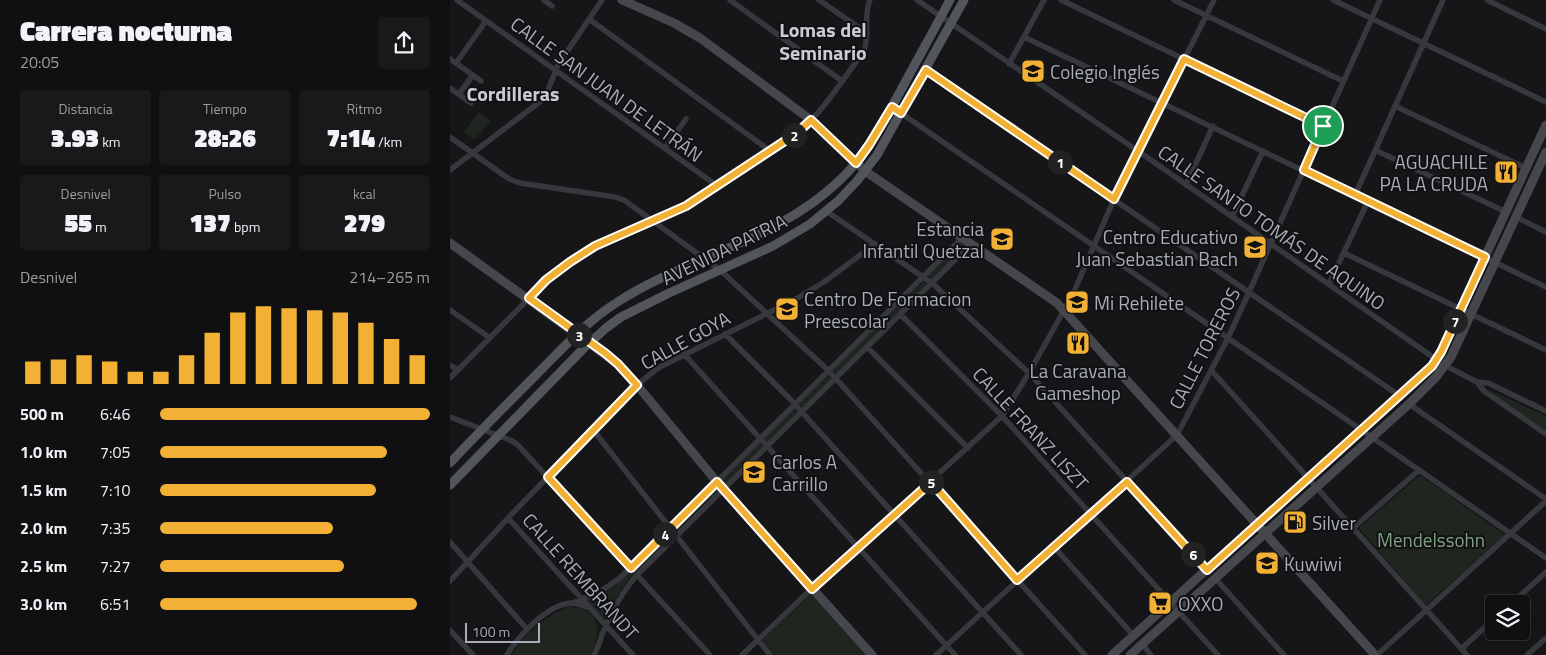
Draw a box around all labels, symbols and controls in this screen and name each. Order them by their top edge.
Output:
text: Carrera nocturna [20,9,232,52]
street label: CALLE SAN JUAN DE LETRÁN [505,9,709,169]
district label: Lomas del Seminario [779,14,867,68]
button: share [378,17,430,69]
text: 20:05 [20,50,59,74]
place label: Colegio Inglés [1050,57,1160,86]
school or university icon: Colegio Inglés [1020,58,1046,84]
district label: Cordilleras [466,78,560,109]
text: Distancia [59,98,113,119]
text: Tiempo [203,98,247,119]
text: Ritmo [346,98,382,119]
pin [1302,105,1344,147]
icon: arrive [1309,112,1337,140]
text: 3.93 [51,119,99,157]
text: 28:26 [194,119,256,157]
text: 7:14 [326,119,375,157]
pin: 2 [782,122,806,148]
text: 2 [791,125,798,146]
text: km [99,131,121,152]
text: /km [375,131,402,152]
street label: CALLE SANTO TOMÁS DE AQUINO [1152,137,1392,317]
place label: AGUACHILE PA LA CRUDA [1380,147,1488,198]
pin: 1 [1048,150,1072,174]
text: 1 [1057,152,1064,173]
restaurant icon: AGUACHILE PA LA CRUDA [1493,159,1519,185]
text: Desnivel [61,183,111,204]
text: Pulso [209,183,241,204]
text: kcal [353,183,376,204]
text: 55 [65,204,92,242]
text: 137 [190,204,231,242]
text: 279 [344,204,385,242]
street label: AVENIDA PATRIA [656,206,792,292]
place label: Estancia Infantil Quetzal [862,214,984,265]
text: m [92,216,107,237]
text: bpm [231,216,260,237]
place label: Centro Educativo Juan Sebastian Bach [1076,222,1238,273]
school or university icon: Estancia Infantil Quetzal [989,226,1015,252]
school or university icon: Centro Educativo Juan Sebastian Bach [1242,234,1268,260]
text: Desnivel [20,265,77,289]
text: 214–265 m [349,265,430,289]
street label: CALLE TOREROS [1161,282,1247,414]
place label: Centro De Formacion Preescolar [804,284,972,335]
place label: Mi Rehilete [1094,288,1184,317]
school or university icon: Mi Rehilete [1064,289,1090,315]
school or university icon: Centro De Formacion Preescolar [774,296,800,322]
street label: CALLE GOYA [635,303,735,377]
pin: 7 [1442,308,1468,334]
text: 7 [1452,311,1459,332]
pin: 3 [566,322,592,348]
text: 3 [576,325,583,346]
restaurant icon: La Caravana Gameshop [1065,330,1091,356]
place label: La Caravana Gameshop [1030,356,1127,407]
street label: CALLE FRANZ LISZT [966,360,1096,496]
text: 500 m [20,402,64,426]
text: 6:46 [100,402,130,426]
text: 1.0 km [20,440,67,464]
text: 7:05 [100,440,130,464]
place label: Carlos A Carrillo [772,447,837,498]
school or university icon: Carlos A Carrillo [741,459,767,485]
pin: 5 [918,470,944,494]
text: 5 [928,472,935,493]
text: 1.5 km [20,478,67,502]
text: 7:10 [100,478,130,502]
street label: CALLE REMBRANDT [516,506,646,646]
place label: Silver [1312,508,1356,537]
fuel station icon: Silver [1282,509,1308,535]
text: 2.0 km [20,516,67,540]
text: 7:35 [100,516,130,540]
pin: 4 [652,522,678,546]
text: 4 [662,524,669,545]
park label: Mendelssohn [1377,525,1485,554]
pin: 6 [1180,542,1206,566]
text: 6 [1190,544,1197,565]
place label: Kuwiwi [1284,549,1342,578]
school or university icon: Kuwiwi [1254,550,1280,576]
text: 2.5 km [20,554,67,578]
text: 7:27 [100,554,130,578]
place label: OXXO [1178,589,1224,618]
supermarket icon: OXXO [1147,590,1173,616]
text: 3.0 km [20,592,67,616]
text: 6:51 [100,592,130,616]
map controls [1485,595,1530,640]
button: layers [1485,595,1530,640]
scale bar [465,620,540,643]
text: 100 m [472,621,510,642]

